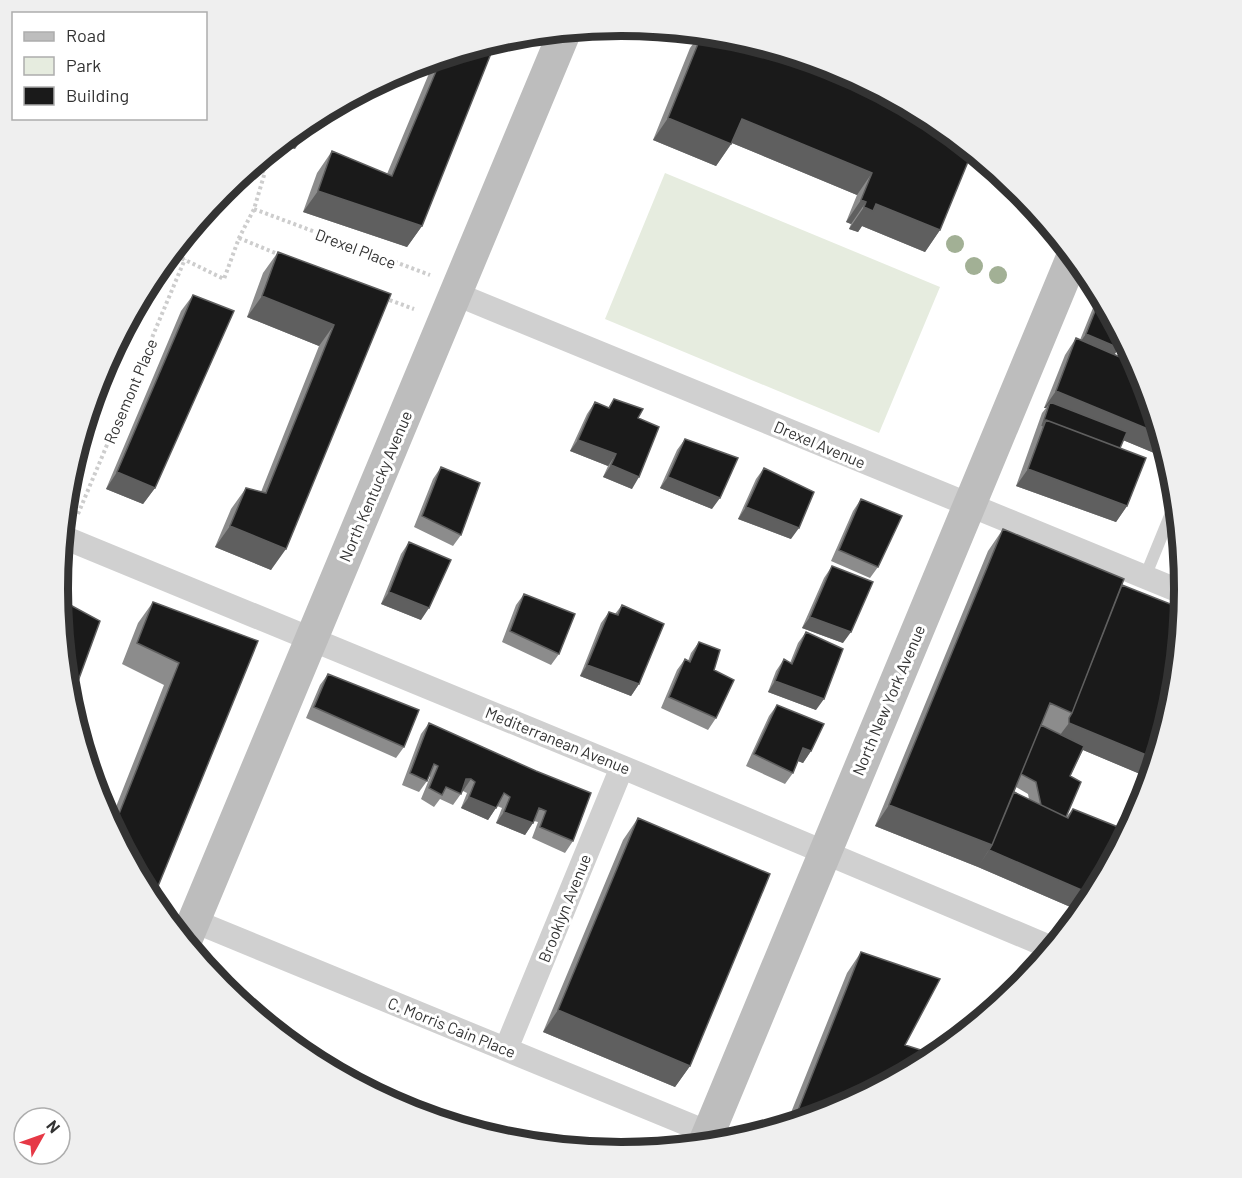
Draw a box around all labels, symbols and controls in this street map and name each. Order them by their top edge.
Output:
legend [12,12,207,120]
text: Road [66,24,106,46]
text: Park [66,54,101,76]
text: Building [66,84,129,106]
street label: Drexel Place [313,224,399,272]
street label: Rosemont Place [99,336,161,446]
street label: North Kentucky Avenue [335,408,415,564]
street label: Drexel Avenue [771,416,869,472]
street label: North New York Avenue [848,622,928,778]
street label: Mediterranean Avenue [483,702,633,778]
street label: Brooklyn Avenue [534,851,594,965]
street label: C. Morris Cain Place [385,993,519,1061]
north arrow [12,1106,72,1166]
text: N [43,1116,65,1136]

